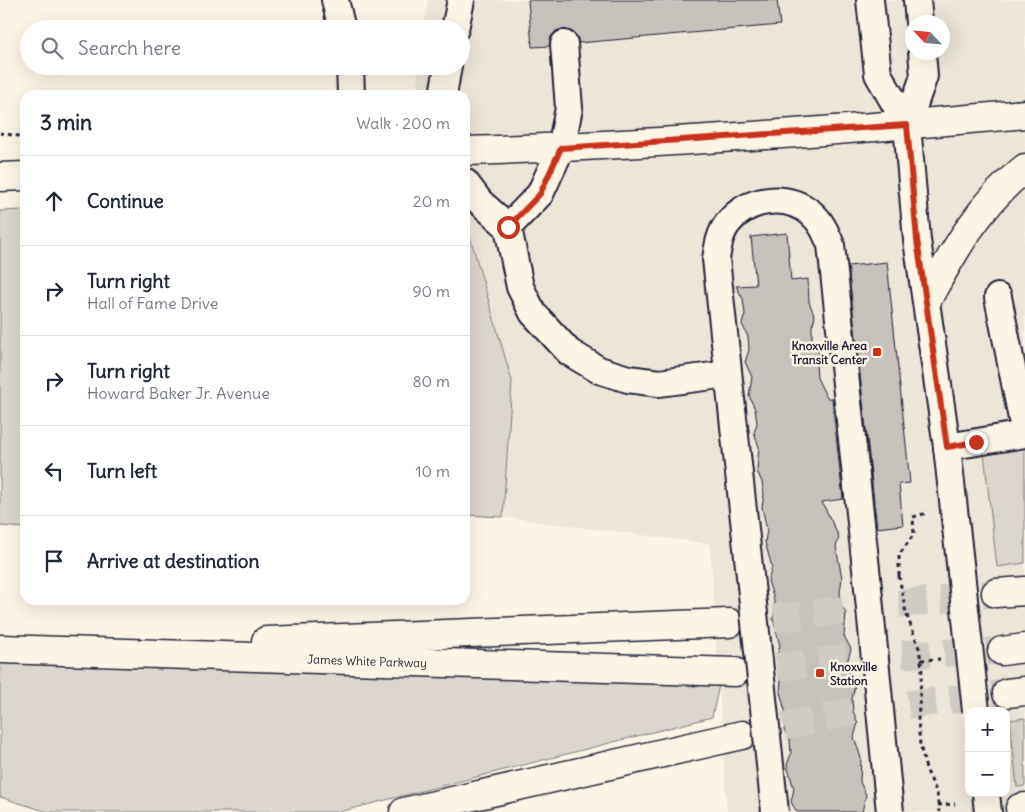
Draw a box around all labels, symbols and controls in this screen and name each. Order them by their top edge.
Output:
north arrow [905,15,950,60]
search box [20,20,470,75]
icon: search [38,34,66,62]
text: Search here [78,36,181,60]
text: 3 min [40,109,92,136]
text: Walk · 200 m [356,113,450,133]
icon: ahead [40,187,68,215]
text: Continue [87,189,164,213]
text: 20 m [413,191,450,211]
route start [497,216,520,239]
text: Turn right [87,269,170,293]
icon: right [40,277,68,305]
text: 90 m [412,281,450,301]
text: Hall of Fame Drive [87,293,218,313]
place label: Knoxville Area Transit Center [791,338,867,367]
marker: Knoxville Area Transit Center [871,346,883,358]
text: Turn right [87,359,170,383]
icon: right [40,367,68,395]
text: 80 m [412,371,450,391]
text: Howard Baker Jr. Avenue [87,383,270,403]
route end [965,431,988,454]
icon: left [40,457,68,485]
text: Turn left [87,459,157,483]
text: 10 m [415,461,450,481]
icon: arrive [40,547,68,575]
text: Arrive at destination [87,549,260,573]
street label: James White Parkway [307,651,427,671]
place label: Knoxville Station [830,659,878,688]
marker: Knoxville Station [814,667,826,679]
map controls [965,707,1010,797]
button: + [965,707,1010,752]
button: − [965,752,1010,797]

